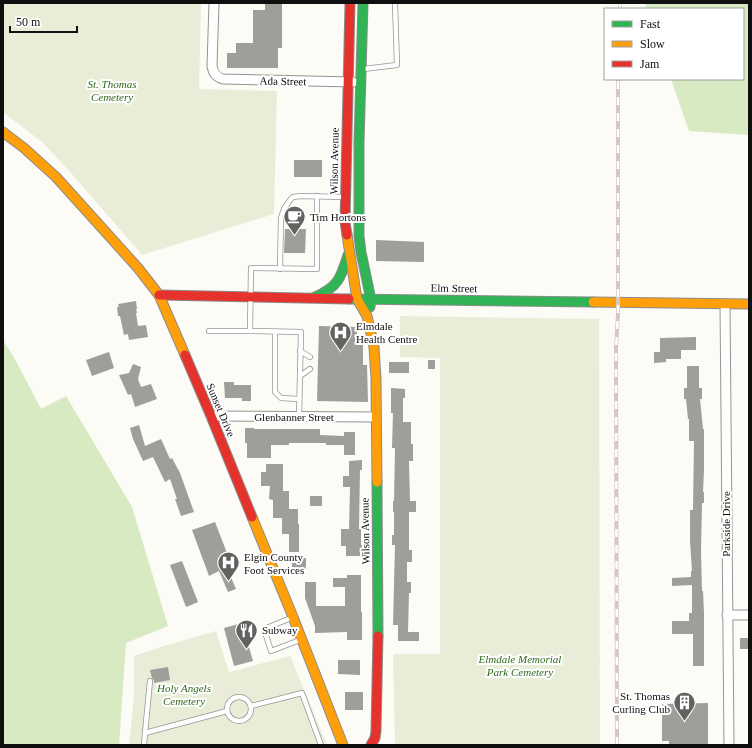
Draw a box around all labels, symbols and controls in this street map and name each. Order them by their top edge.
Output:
scale bar [10,8,77,34]
legend [604,8,744,80]
text: 50 m [16,15,41,29]
text: Fast [640,17,661,31]
text: Slow [640,37,665,51]
text: Jam [640,57,660,71]
street label: Ada Street [260,75,306,87]
park label: St. Thomas Cemetery [88,78,136,103]
street label: Wilson Avenue [327,127,341,195]
cafe icon: Tim Hortons [282,204,308,237]
place label: Tim Hortons [310,211,366,223]
street label: Elm Street [431,282,477,294]
hospital icon: Elmdale Health Centre [328,319,354,352]
place label: Elmdale Health Centre [356,320,418,345]
street label: Sunset Drive [204,381,238,439]
street label: Glenbanner Street [254,411,334,423]
street label: Parkside Drive [720,491,732,557]
street label: Wilson Avenue [358,497,372,565]
hospital icon: Elgin County Foot Services [216,550,242,583]
place label: Elgin County Foot Services [244,551,304,576]
restaurant icon: Subway [234,617,260,650]
place label: Subway [262,624,298,636]
park label: Elmdale Memorial Park Cemetery [478,653,561,678]
park label: Holy Angels Cemetery [156,682,211,707]
building icon: St. Thomas Curling Club [672,689,698,722]
place label: St. Thomas Curling Club [612,690,670,715]

